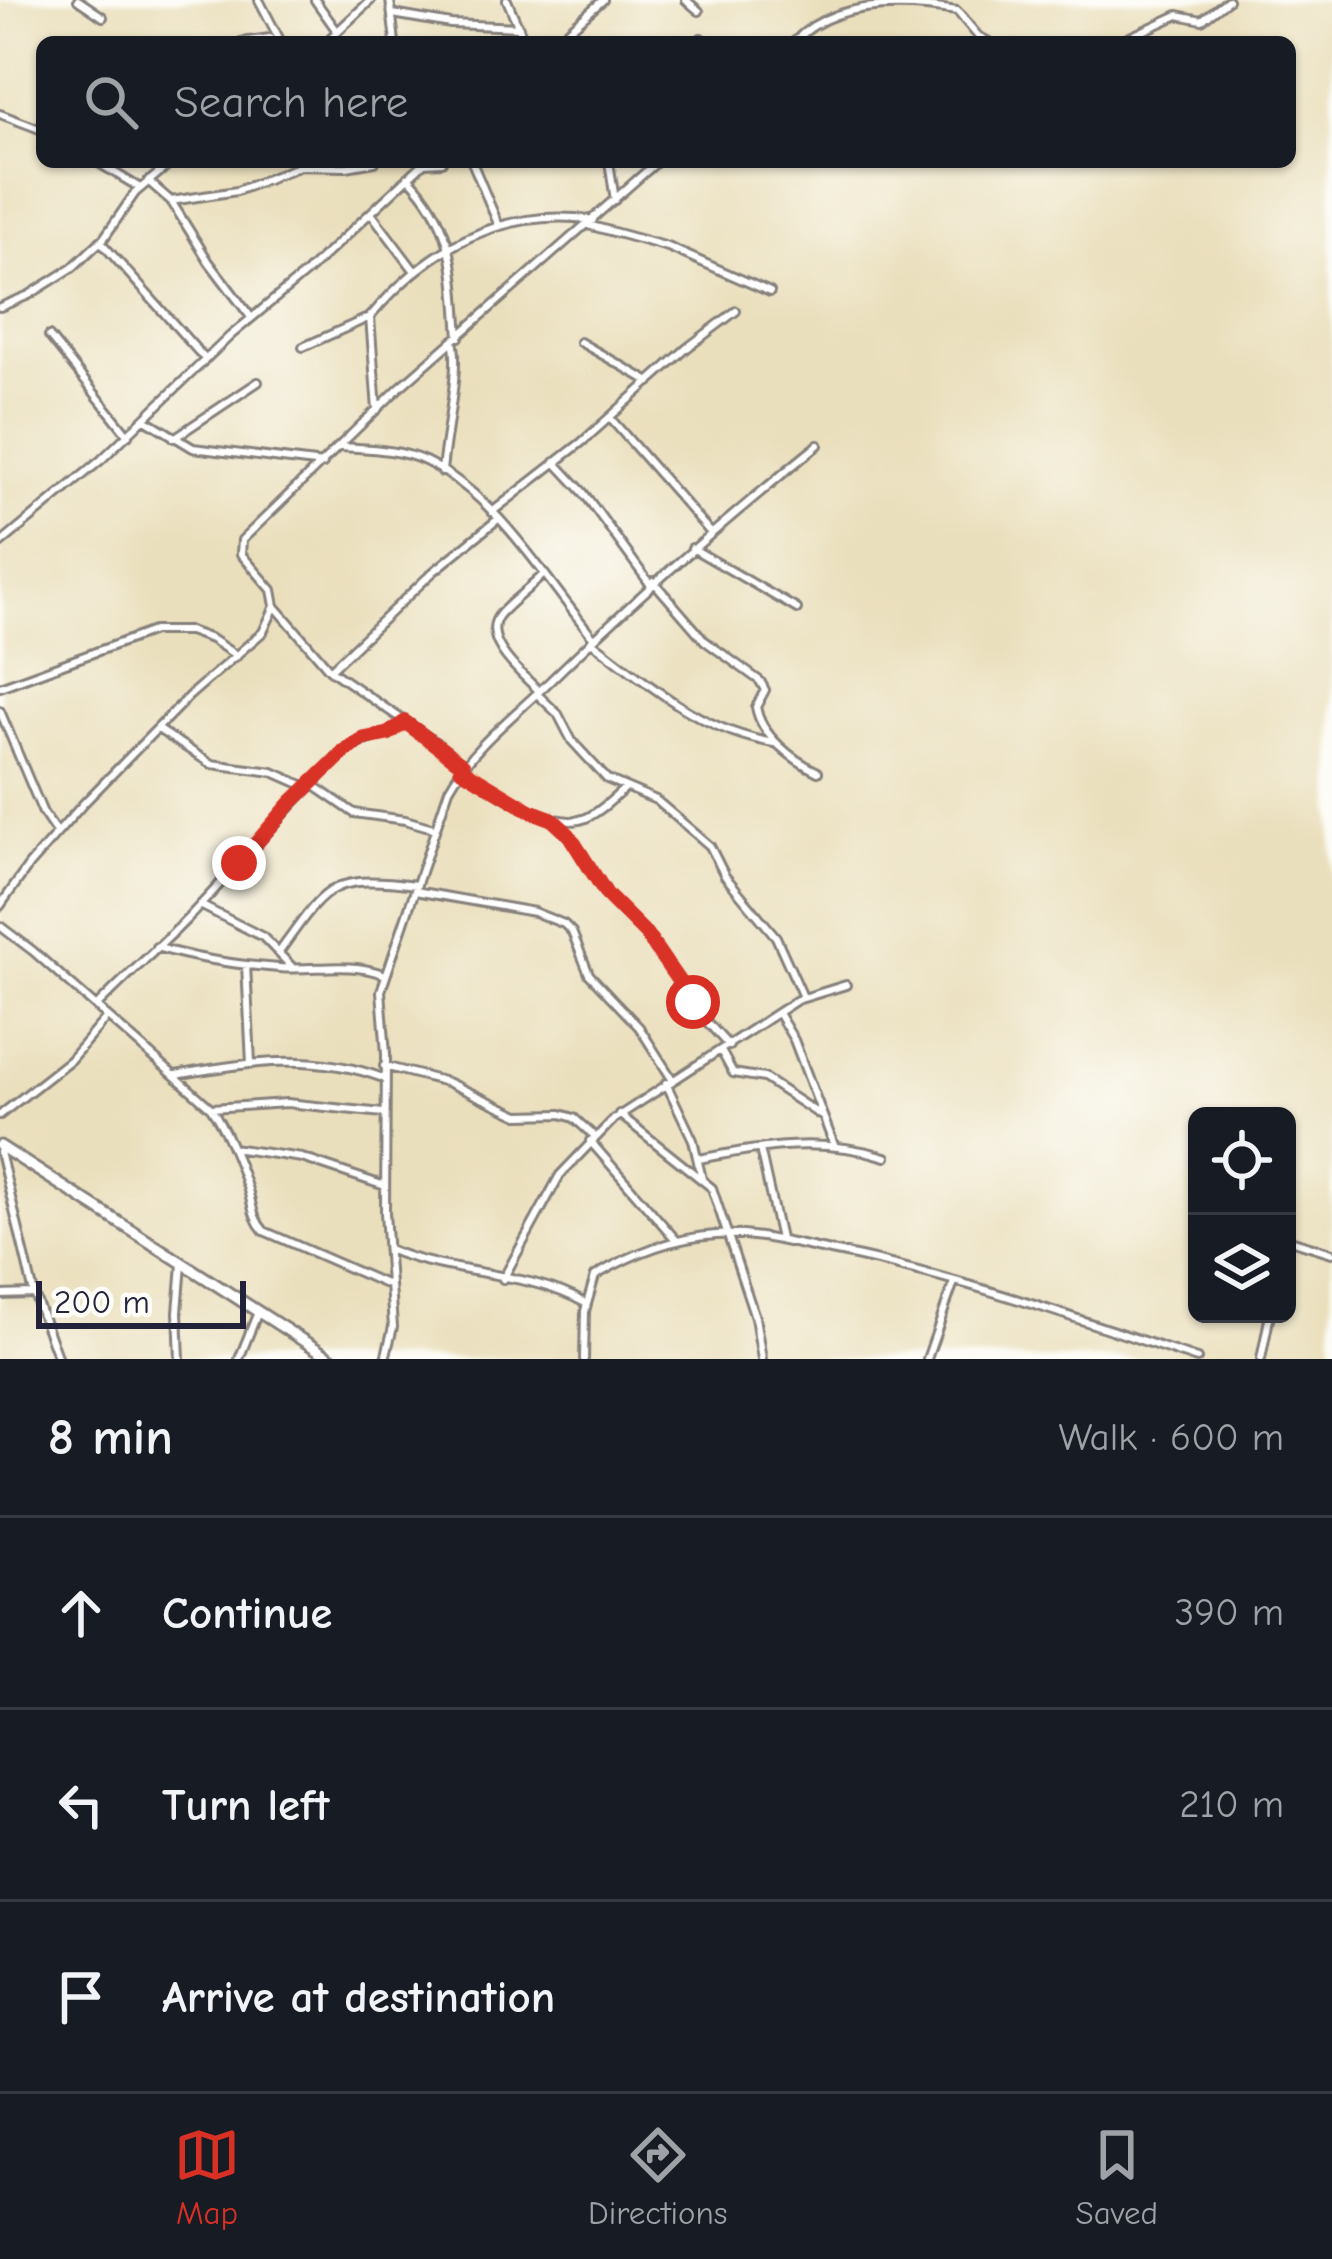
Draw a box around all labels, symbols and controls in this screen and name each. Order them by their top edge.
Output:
search box [36,36,1296,168]
icon: search [78,69,144,135]
text: Search here [174,76,408,128]
route end [212,836,266,890]
route start [666,975,720,1029]
map controls [1188,1107,1296,1323]
button: locate [1188,1107,1296,1215]
button: layers [1188,1215,1296,1323]
scale bar [36,1275,246,1328]
text: 200 m [54,1283,150,1321]
text: 8 min [48,1408,173,1467]
text: Walk · 600 m [1058,1415,1284,1460]
icon: ahead [48,1580,114,1646]
text: Continue [162,1587,332,1639]
text: 390 m [1175,1590,1284,1635]
icon: left [48,1772,114,1838]
text: Turn left [162,1779,329,1831]
text: 210 m [1179,1782,1284,1827]
icon: arrive [48,1964,114,2030]
text: Arrive at destination [162,1971,555,2023]
tab: Map [174,2122,240,2232]
tab: Directions [588,2122,728,2232]
tab: Saved [1076,2122,1158,2232]

